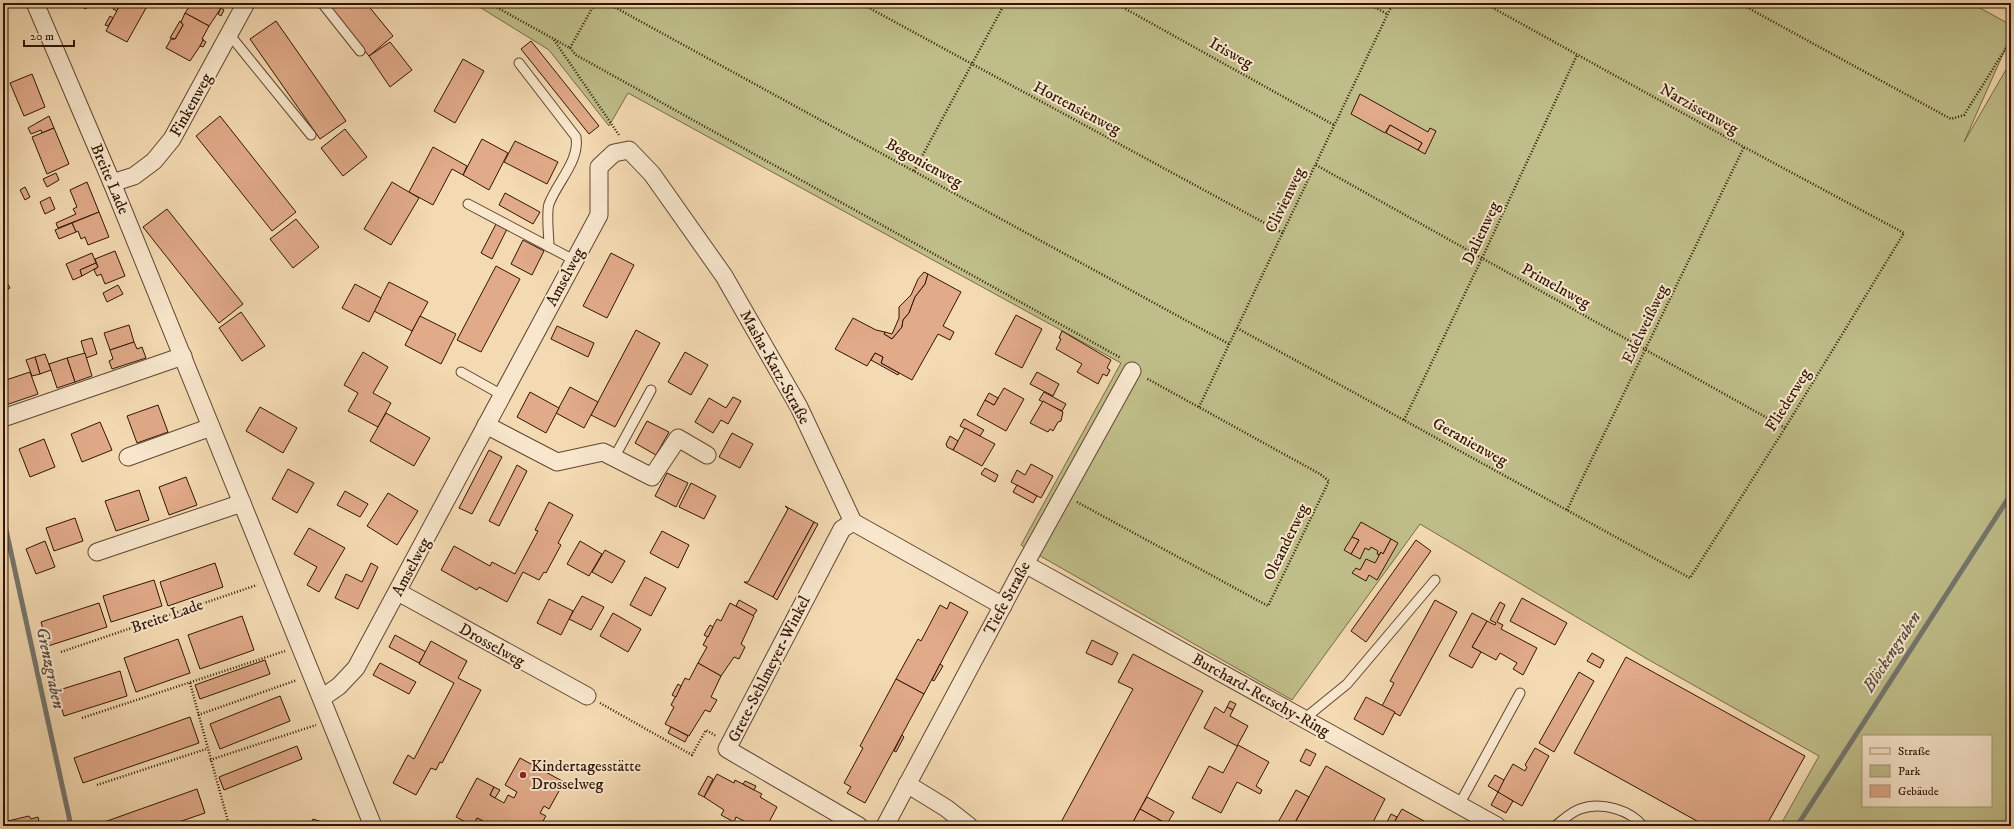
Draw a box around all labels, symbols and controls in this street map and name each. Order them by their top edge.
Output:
scale bar [24,22,74,48]
text: 20 m [30,29,54,44]
street label: Irisweg [1206,33,1256,73]
street label: Finkenweg [165,70,217,140]
street label: Hortensienweg [1030,77,1124,139]
street label: Narzissenweg [1656,79,1742,139]
street label: Begonienweg [882,134,966,192]
street label: Breite Lade [86,141,134,218]
street label: Clivienweg [1261,164,1309,236]
street label: Dalienweg [1458,198,1504,268]
street label: Amselweg [541,244,589,310]
street label: Primelnweg [1518,259,1594,313]
street label: Edelweißweg [1617,281,1673,367]
street label: Masha-Katz-Straße [735,306,815,428]
street label: Fliederweg [1761,365,1815,435]
street label: Geranienweg [1429,413,1511,471]
street label: Oleanderweg [1259,500,1313,584]
street label: Amselweg [387,534,435,600]
street label: Tiefe Straße [979,557,1035,638]
street label: Grete-Sehlmeyer-Winkel [723,592,815,746]
street label: Breite Lade [128,594,206,638]
water label: Blöckengraben [1857,607,1926,697]
street label: Drosselweg [456,619,529,671]
water label: Grenzgraben [31,625,69,711]
street label: Burchard-Retschy-Ring [1189,649,1333,741]
legend [1862,735,1992,807]
text: Straße [1898,744,1930,759]
place label: Kindertagesstätte Drosselweg [531,756,641,794]
text: Park [1898,764,1920,779]
marker: Kindertagesstätte Drosselweg [518,770,528,780]
text: Gebäude [1898,784,1939,799]

